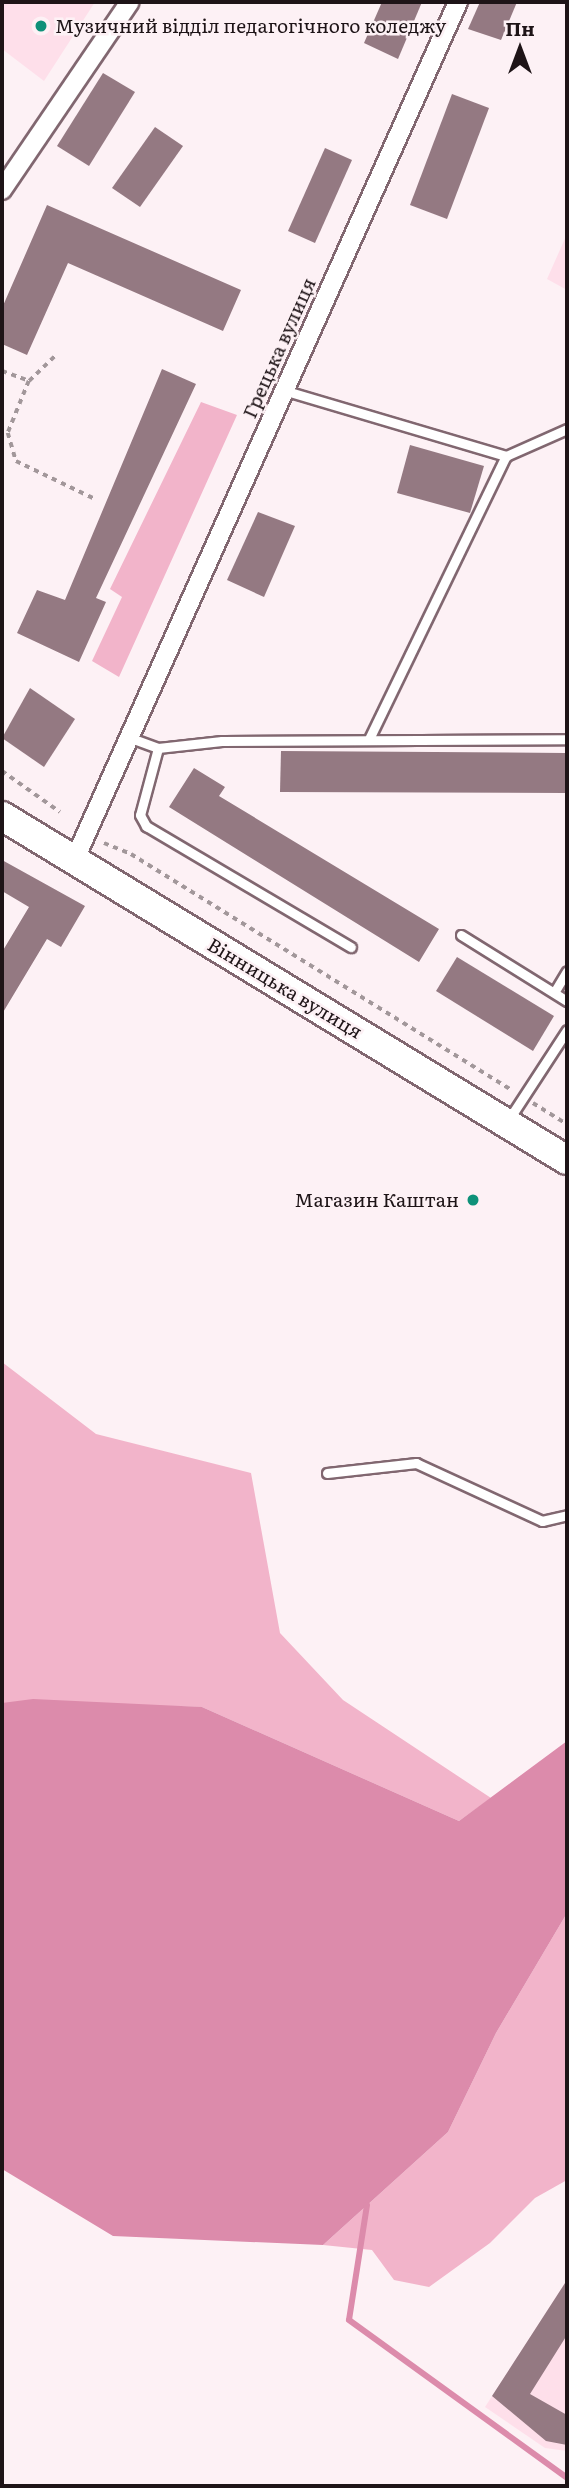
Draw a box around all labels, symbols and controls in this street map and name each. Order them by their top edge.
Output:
north arrow [485,14,555,84]
text: Пн [505,14,535,42]
place label: Музичний відділ педагогічного коледжу [55,15,446,37]
marker: Музичний відділ педагогічного коледжу [33,18,49,34]
street label: Грецька вулиця [238,274,320,422]
street label: Вінницька вулиця [204,933,366,1043]
place label: Магазин Каштан [295,1189,459,1211]
marker: Магазин Каштан [465,1192,481,1208]

